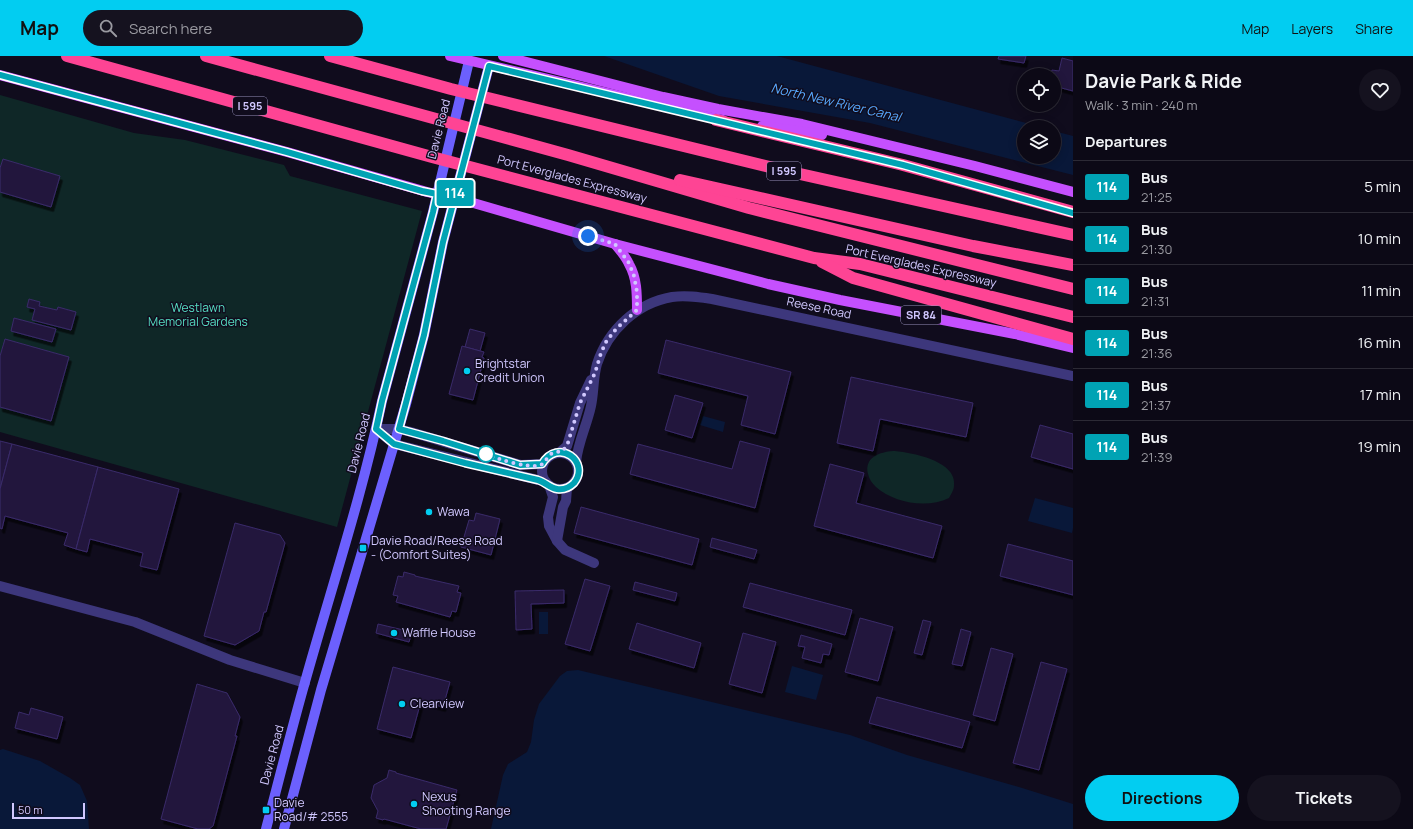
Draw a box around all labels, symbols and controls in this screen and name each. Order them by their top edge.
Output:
search box [83,10,363,46]
text: Map [20,15,59,41]
icon: search [97,17,119,39]
text: Search here [129,18,212,39]
text: Map [1241,19,1269,38]
text: Layers [1291,19,1333,38]
text: Share [1355,19,1393,38]
map controls [1017,68,1061,164]
button: locate [1017,68,1061,112]
text: Davie Park & Ride [1085,68,1242,94]
button: heart [1359,69,1401,111]
water label: North New River Canal [769,78,905,126]
text: Walk · 3 min · 240 m [1085,96,1198,114]
road number: I 595 [233,97,267,115]
street label: Davie Road [423,97,454,161]
button: layers [1017,120,1061,164]
text: Departures [1085,131,1167,152]
street label: Port Everglades Expressway [495,150,650,207]
road number: I 595 [767,162,801,180]
text: Bus [1141,167,1168,188]
text: 5 min [1364,176,1401,197]
text: 114 [1097,177,1117,196]
line badge: 114 [432,180,478,206]
text: 114 [445,183,465,202]
text: 21:25 [1141,188,1172,206]
text: Bus [1141,219,1168,240]
your location [578,226,598,246]
text: 10 min [1358,228,1401,249]
text: 114 [1097,229,1117,248]
street label: Port Everglades Expressway [844,240,999,291]
text: 21:30 [1141,240,1173,258]
text: Bus [1141,271,1168,292]
text: 11 min [1361,280,1401,301]
text: 114 [1097,281,1117,300]
street label: Reese Road [785,292,853,323]
text: 21:31 [1141,292,1170,310]
park label: Westlawn Memorial Gardens [148,299,248,330]
road number: SR 84 [901,306,941,324]
text: Bus [1141,323,1168,344]
text: 16 min [1358,332,1401,353]
text: 114 [1097,333,1117,352]
text: 21:36 [1141,344,1173,362]
place label: Brightstar Credit Union [475,355,545,386]
marker: Brightstar Credit Union [462,366,472,376]
text: Bus [1141,375,1168,396]
text: 17 min [1359,384,1401,405]
text: 114 [1097,385,1117,404]
text: 21:37 [1141,396,1171,414]
street label: Davie Road [343,411,374,475]
text: Bus [1141,427,1168,448]
text: 19 min [1358,436,1401,457]
text: 114 [1097,437,1117,456]
unlabelled marker [477,445,495,463]
text: 21:39 [1141,448,1173,466]
place label: Wawa [437,503,470,520]
marker: Wawa [424,507,434,517]
place label: Davie Road/Reese Road - (Comfort Suites) [371,532,503,563]
marker: Davie Road/Reese Road - (Comfort Suites) [358,543,368,553]
place label: Waffle House [402,624,476,641]
marker: Waffle House [389,628,399,638]
place label: Clearview [410,695,464,712]
marker: Clearview [397,699,407,709]
street label: Davie Road [255,723,288,787]
button: Directions [1085,775,1239,821]
button: Tickets [1247,775,1401,821]
place label: Nexus Shooting Range [422,788,510,819]
place label: Davie Road/# 2555 [274,794,348,825]
marker: Nexus Shooting Range [409,799,419,809]
scale bar [12,801,85,820]
text: 50 m [18,802,43,817]
marker: Davie Road/# 2555 [261,805,271,815]

